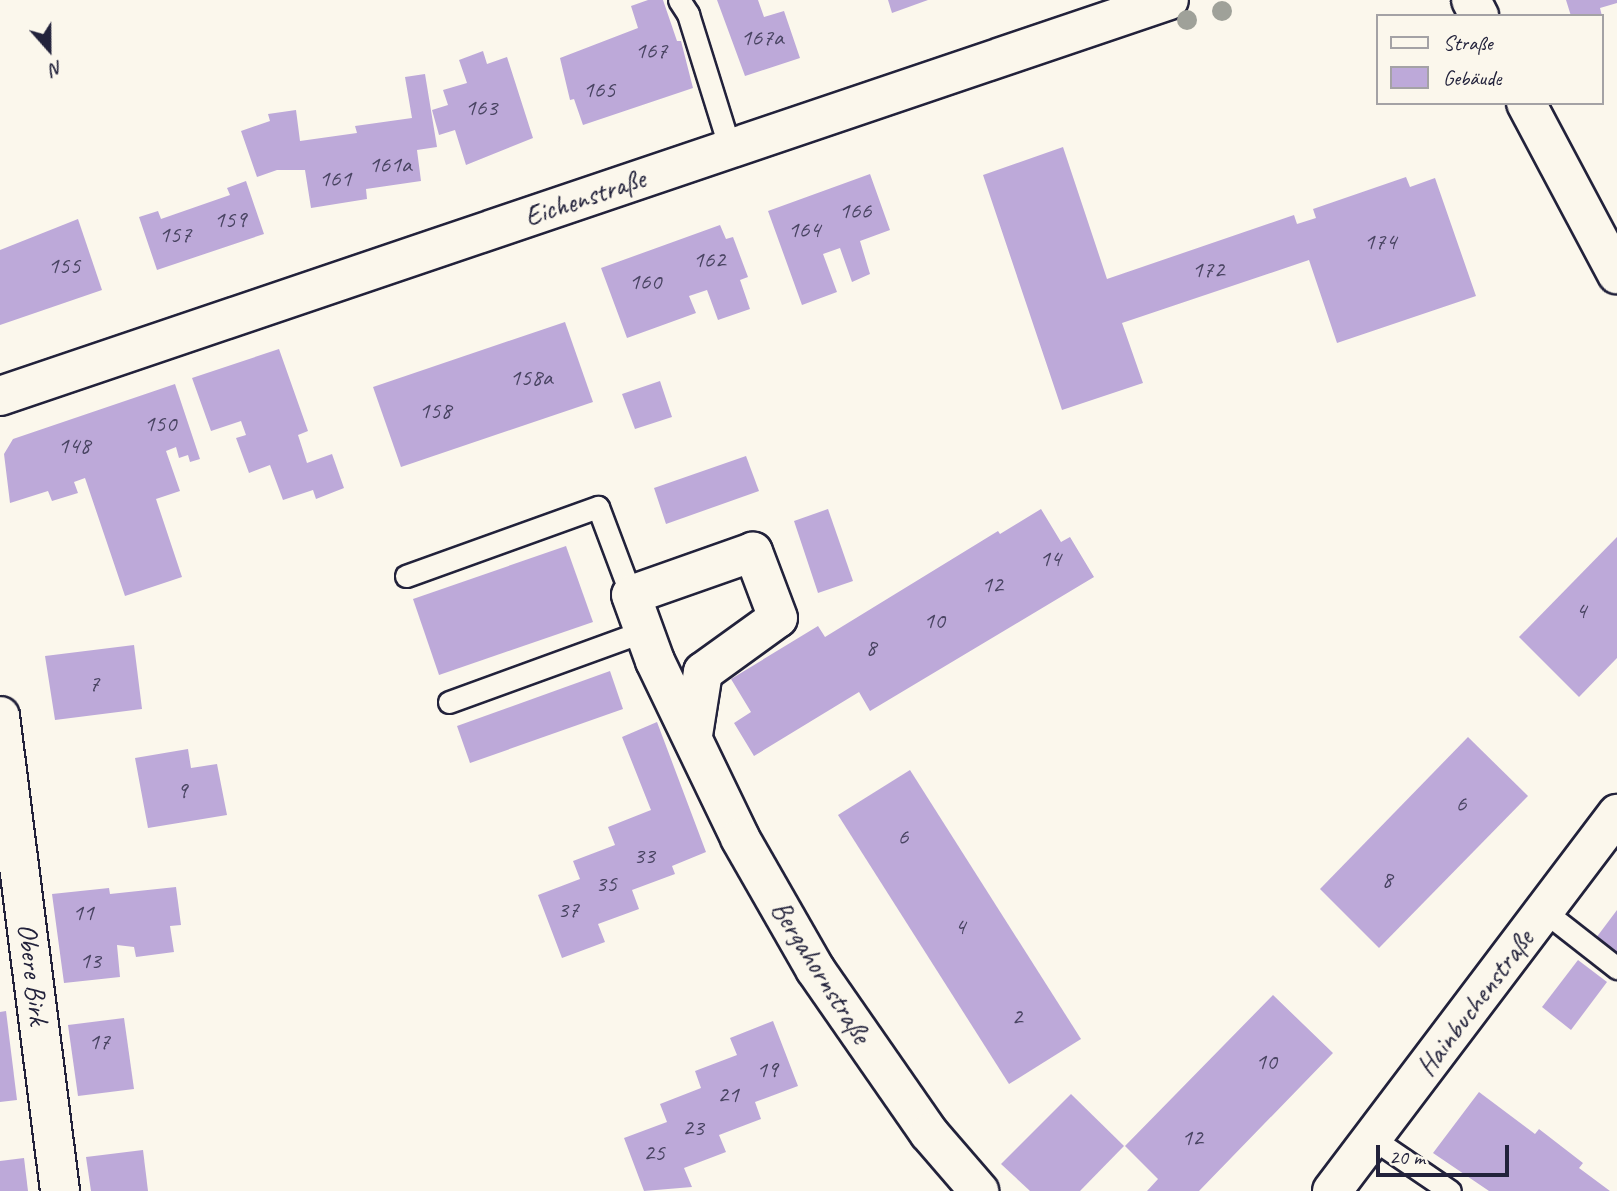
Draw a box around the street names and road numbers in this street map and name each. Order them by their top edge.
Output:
street label: Eichenstraße [520,162,650,234]
street label: Bergahornstraße [764,895,878,1049]
street label: Obere Birk [10,922,56,1026]
street label: Hainbuchenstraße [1409,923,1541,1083]

